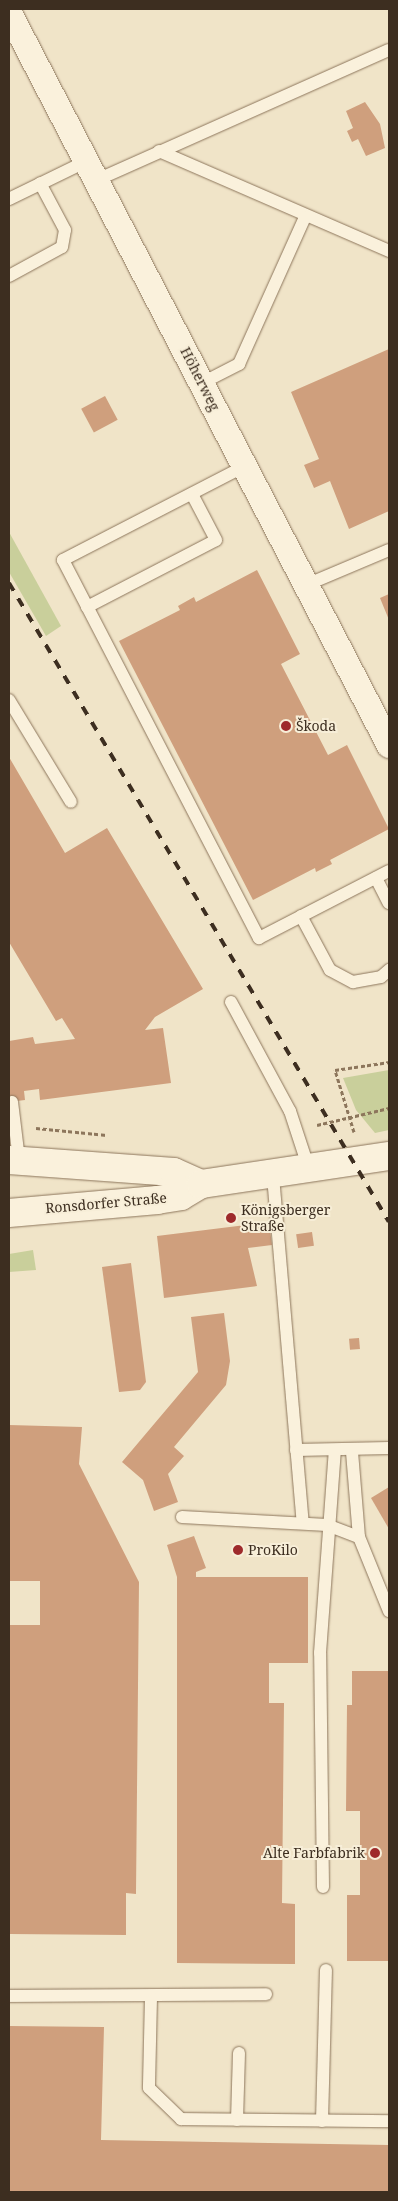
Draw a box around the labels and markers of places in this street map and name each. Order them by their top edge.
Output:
place label: Škoda [296,718,336,734]
marker: Škoda [280,720,292,732]
place label: Königsberger Straße [241,1202,330,1234]
marker: Königsberger Straße [225,1212,237,1224]
place label: ProKilo [248,1542,298,1558]
marker: ProKilo [232,1544,244,1556]
place label: Alte Farbfabrik [263,1845,365,1861]
marker: Alte Farbfabrik [369,1847,381,1859]

